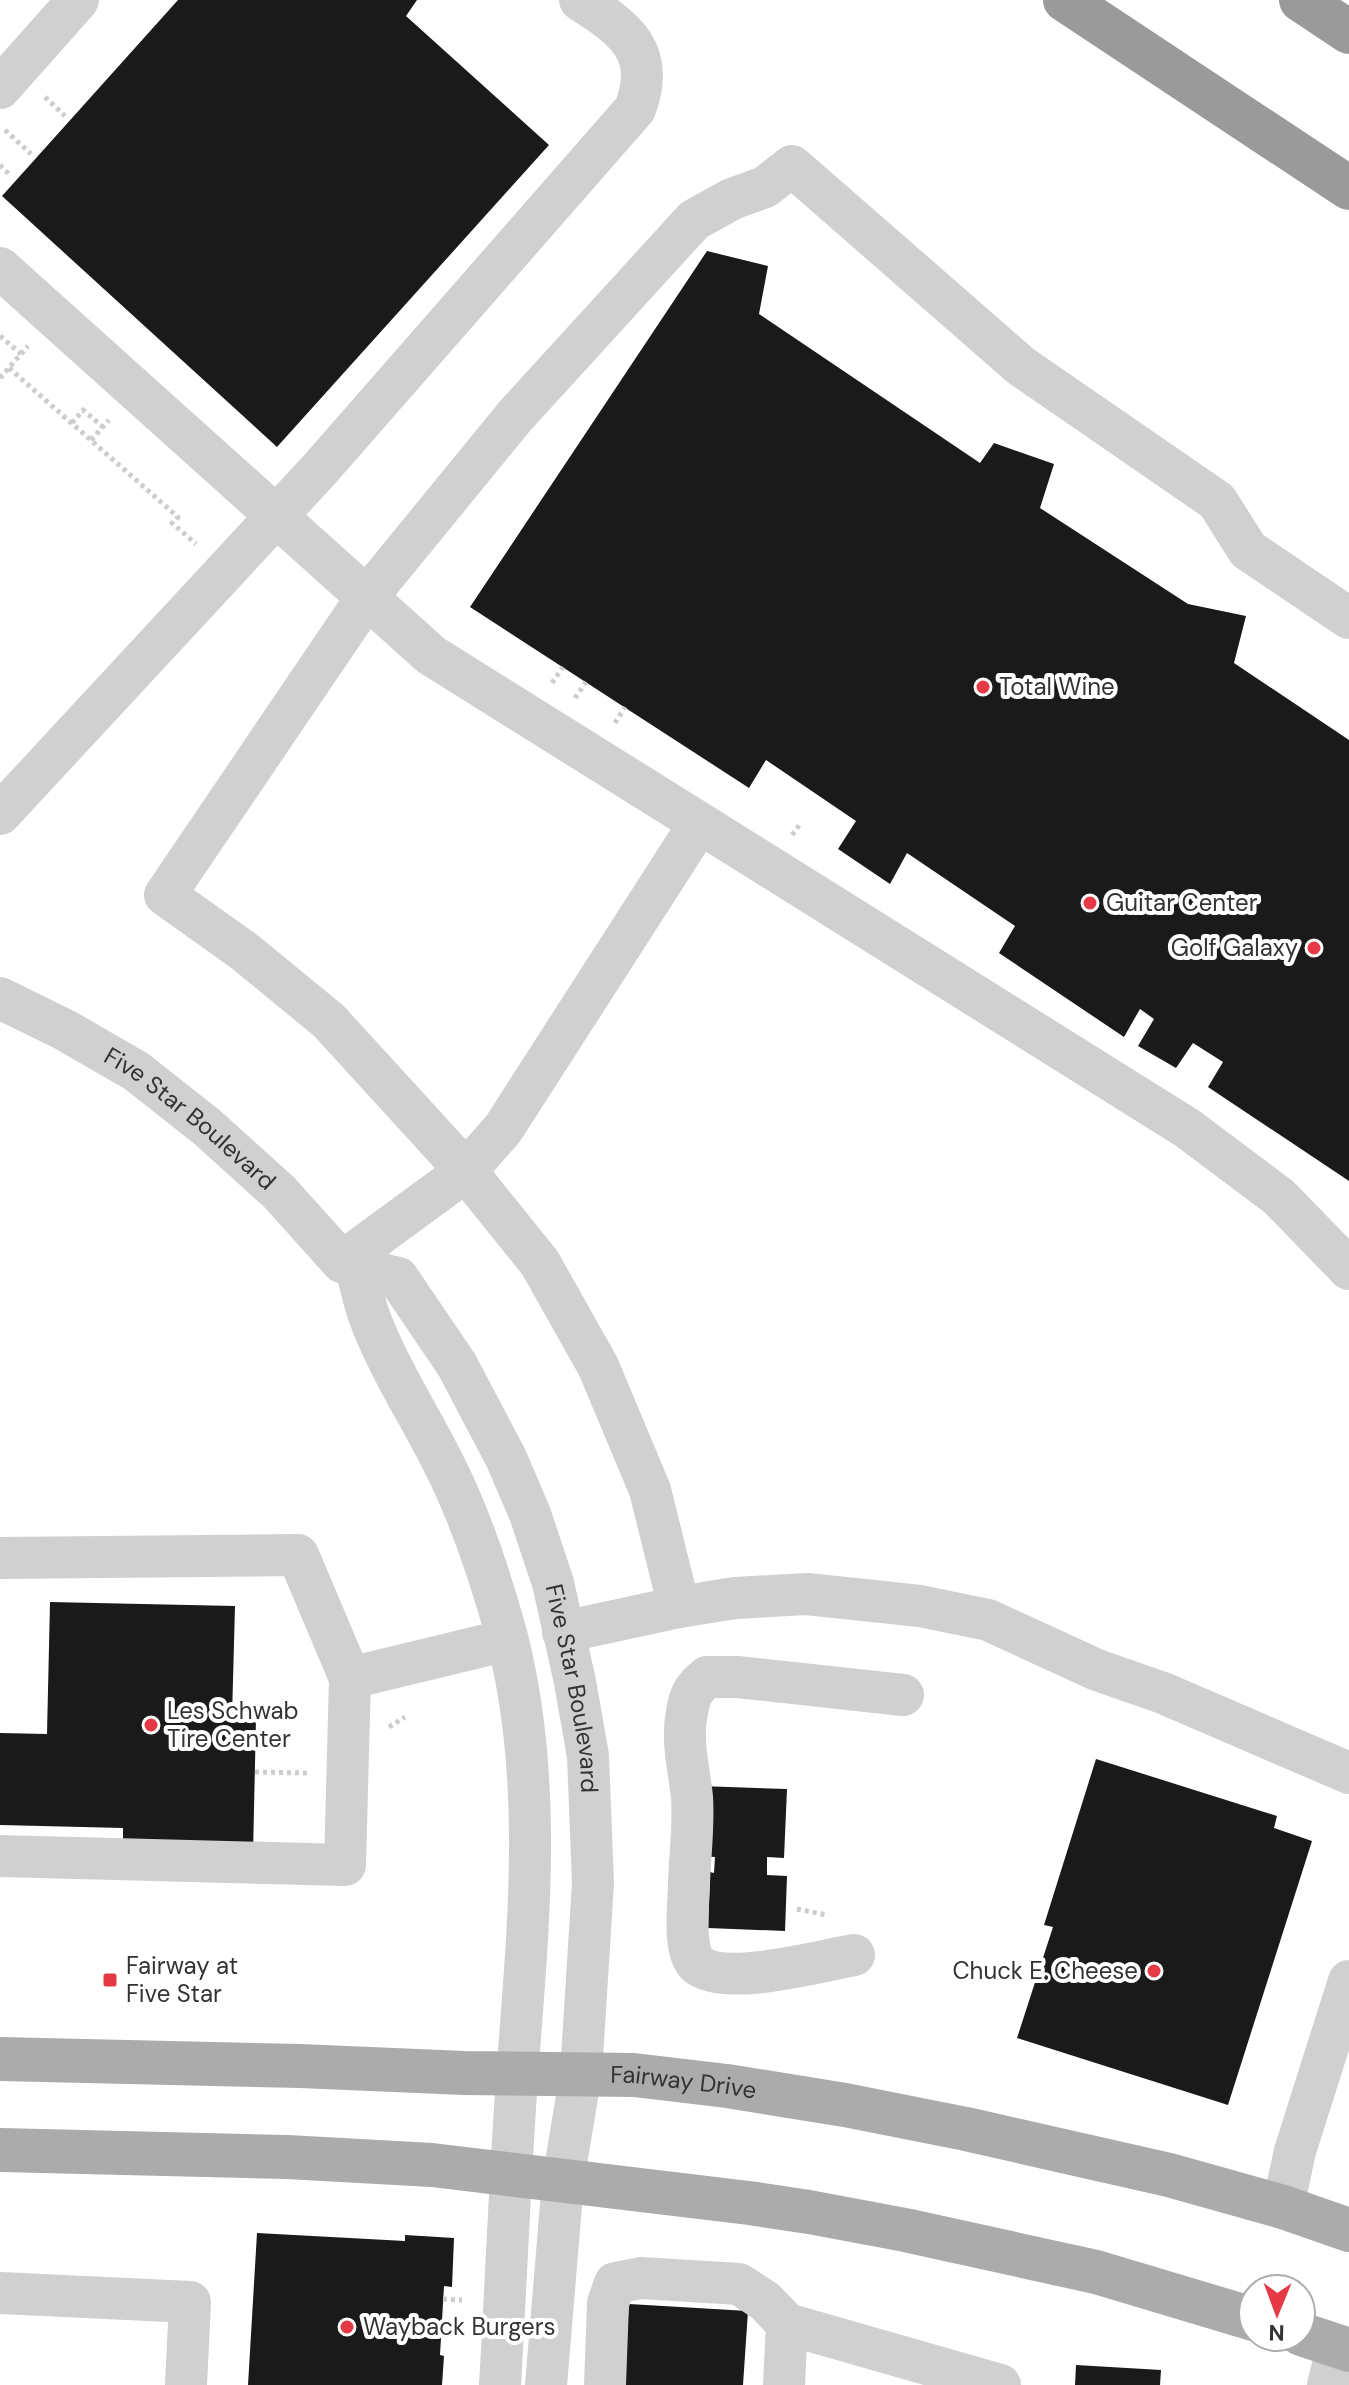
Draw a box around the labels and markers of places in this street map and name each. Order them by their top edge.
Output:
place label: Total Wine [999,671,1115,702]
marker: Total Wine [974,678,992,696]
place label: Guitar Center [1106,887,1258,918]
marker: Guitar Center [1081,894,1099,912]
place label: Golf Galaxy [1171,932,1298,963]
marker: Golf Galaxy [1305,939,1323,957]
place label: Les Schwab Tire Center [167,1695,299,1754]
marker: Les Schwab Tire Center [142,1716,160,1734]
place label: Fairway at Five Star [126,1950,238,2009]
place label: Chuck E. Cheese [952,1955,1138,1986]
marker: Chuck E. Cheese [1145,1962,1163,1980]
marker: Fairway at Five Star [101,1971,119,1989]
place label: Wayback Burgers [363,2311,556,2342]
marker: Wayback Burgers [338,2318,356,2336]

